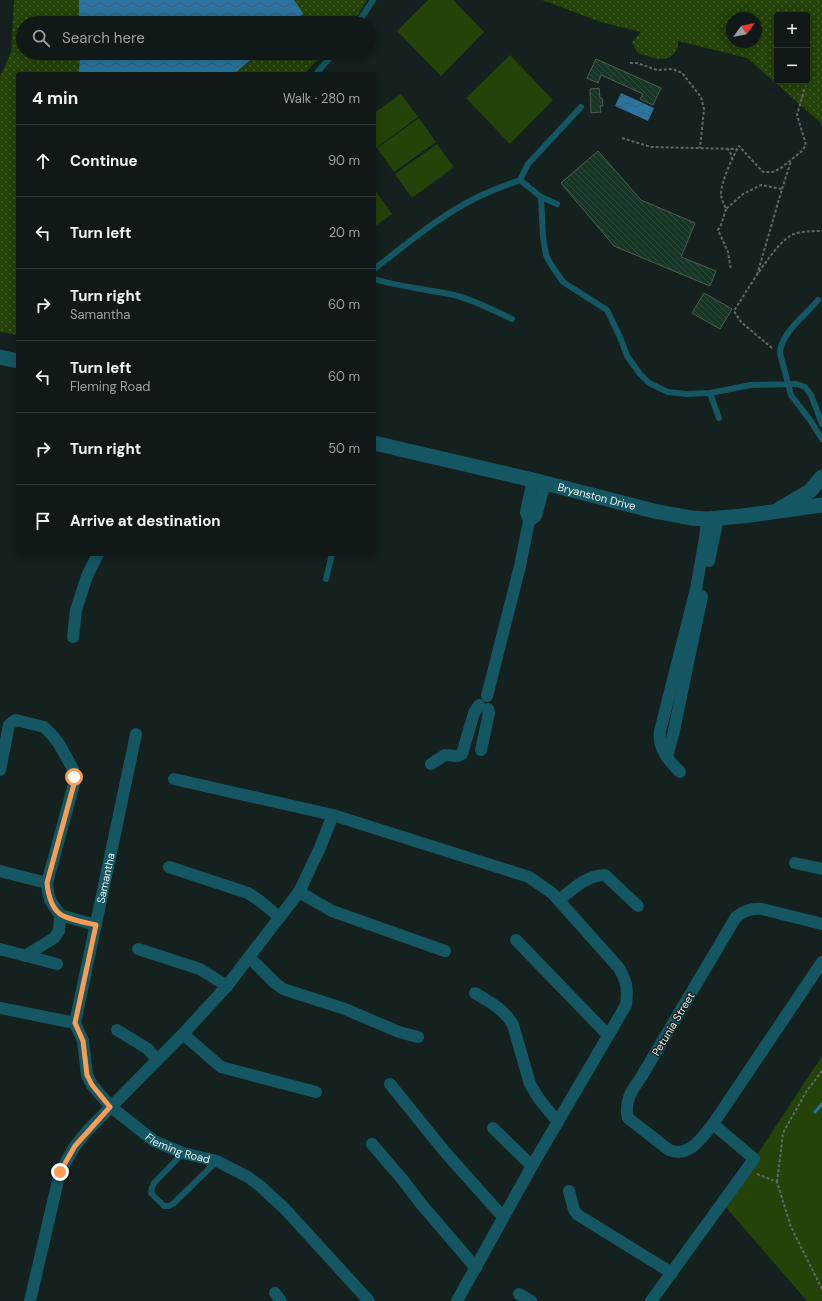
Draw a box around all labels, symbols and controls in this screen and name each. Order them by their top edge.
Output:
north arrow [726,12,762,48]
map controls [774,12,810,84]
button: + [774,12,810,48]
search box [16,16,376,60]
icon: search [30,27,52,49]
text: Search here [62,28,145,48]
button: − [774,48,810,84]
text: 4 min [32,87,78,109]
text: Walk · 280 m [283,90,360,107]
icon: ahead [32,150,54,172]
text: Continue [70,151,138,171]
text: 90 m [328,152,360,169]
icon: left [32,222,54,244]
text: Turn left [70,223,131,243]
text: 20 m [329,224,360,241]
text: Turn right [70,286,141,306]
icon: right [32,294,54,316]
text: 60 m [328,296,360,313]
text: Samantha [70,306,130,323]
text: Turn left [70,358,131,378]
icon: left [32,366,54,388]
text: 60 m [328,368,360,385]
text: Fleming Road [70,378,150,395]
icon: right [32,438,54,460]
text: Turn right [70,439,141,459]
text: 50 m [328,440,360,457]
street label: Bryanston Drive [556,480,637,513]
icon: arrive [32,510,54,532]
text: Arrive at destination [70,511,221,531]
route start [65,768,83,786]
street label: Samantha [93,852,118,905]
street label: Petunia Street [649,990,697,1058]
street label: Fleming Road [143,1130,212,1166]
route end [51,1163,69,1181]

